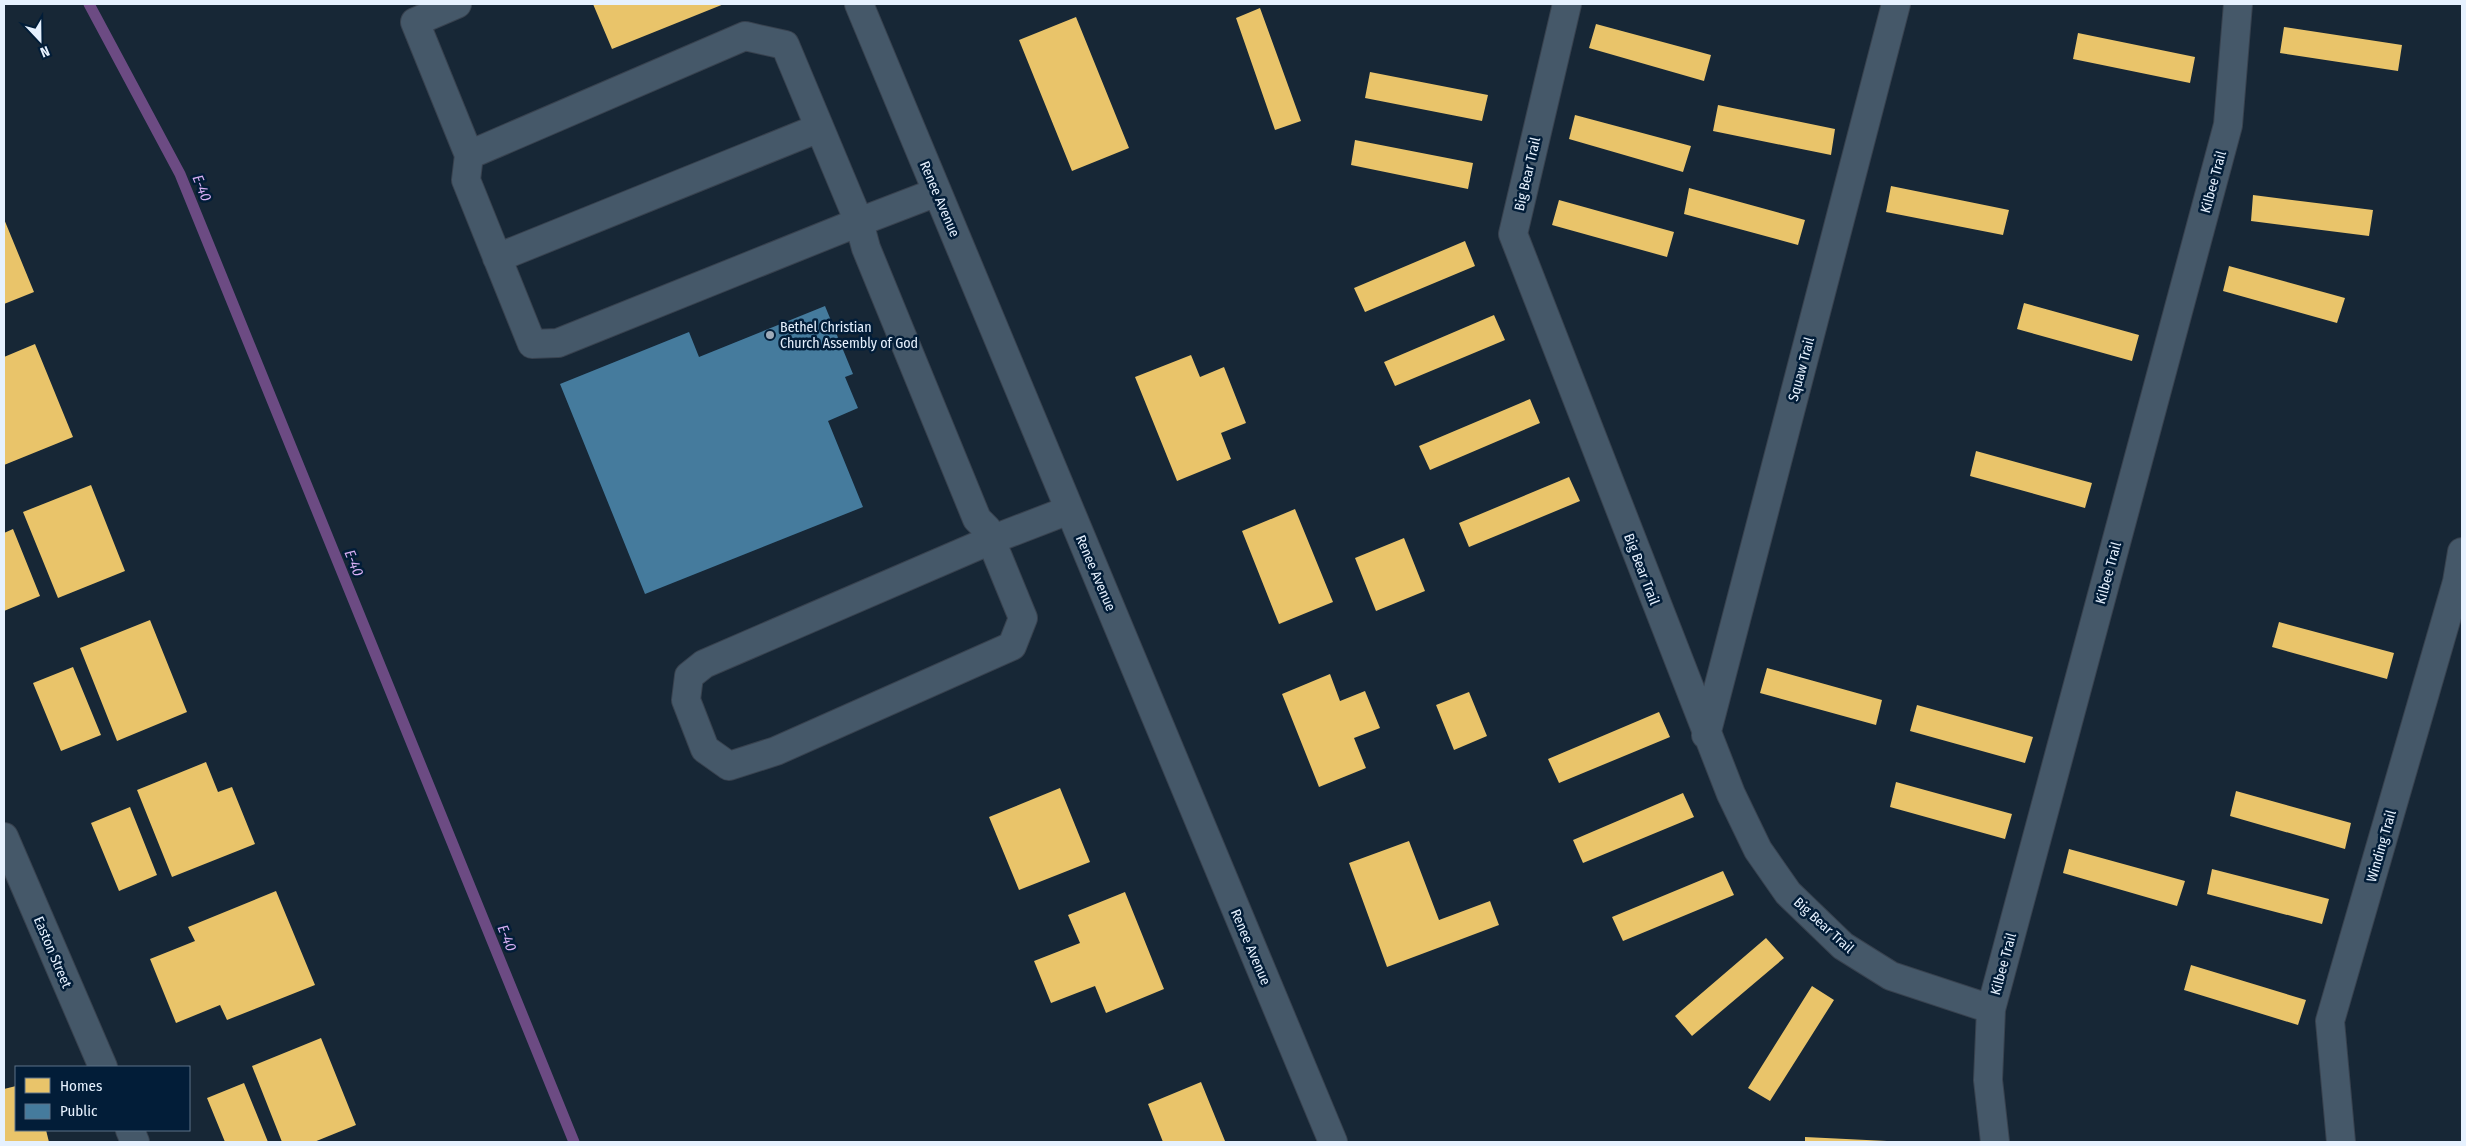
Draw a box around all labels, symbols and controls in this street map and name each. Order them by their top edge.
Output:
north arrow [15,15,65,65]
text: N [38,42,52,61]
street label: Big Bear Trail [1511,135,1544,213]
street label: Kilbee Trail [2197,149,2230,215]
street label: Renee Avenue [916,159,963,240]
water label: E-40 [189,172,216,204]
place label: Bethel Christian Church Assembly of God [780,319,918,352]
marker: Bethel Christian Church Assembly of God [764,329,776,341]
street label: Squaw Trail [1785,335,1818,403]
street label: Big Bear Trail [1620,531,1663,608]
street label: Renee Avenue [1072,533,1119,614]
street label: Kilbee Trail [2092,540,2125,606]
water label: E-40 [341,547,368,579]
street label: Winding Trail [2363,808,2400,884]
street label: Big Bear Trail [1790,894,1857,957]
street label: Renee Avenue [1227,907,1274,988]
street label: Easton Street [30,914,75,991]
water label: E-40 [494,922,521,954]
street label: Kilbee Trail [1987,931,2020,997]
legend [15,1066,190,1131]
text: Homes [60,1077,102,1095]
text: Public [60,1102,98,1120]

